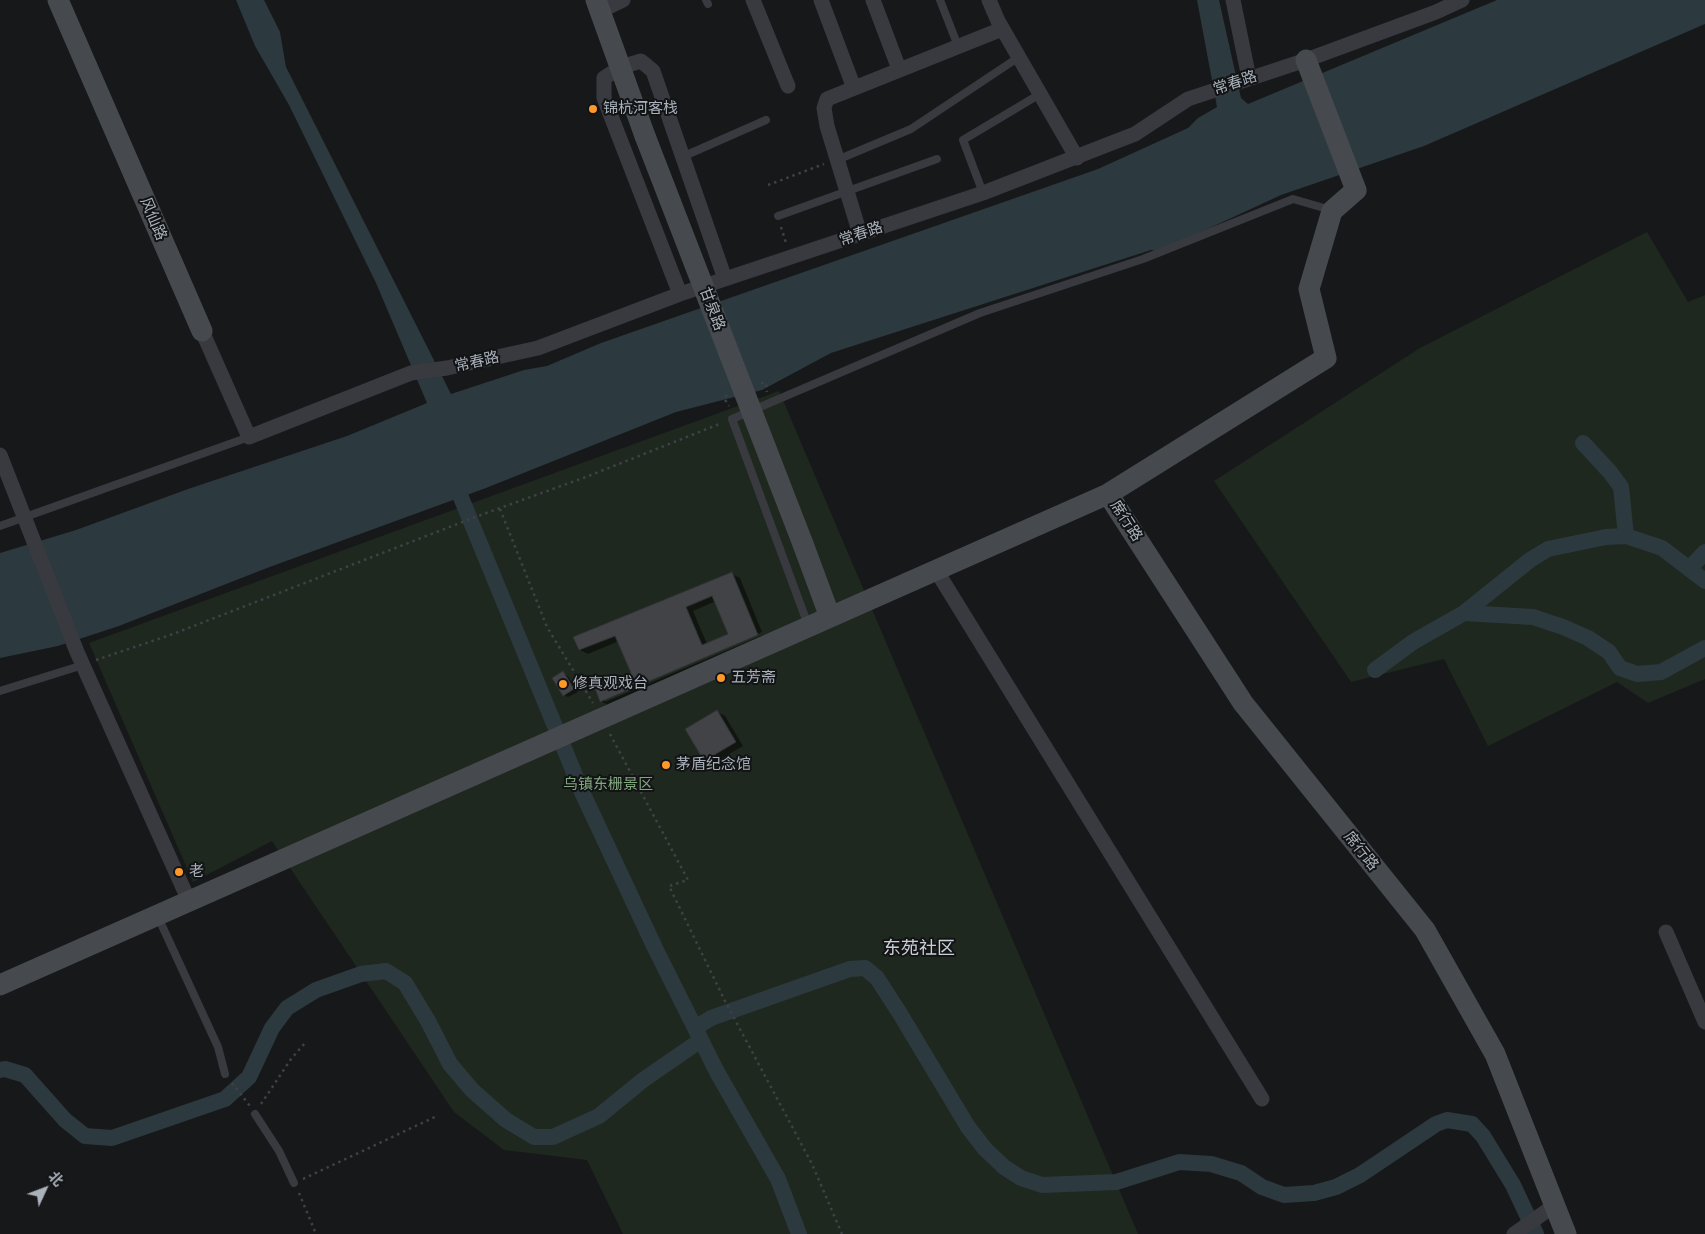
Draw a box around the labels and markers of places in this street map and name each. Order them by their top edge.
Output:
place label: 锦杭河客栈 [603,100,678,118]
marker: 锦杭河客栈 [587,103,599,115]
place label: 五芳斋 [731,669,776,687]
marker: 五芳斋 [715,672,727,684]
place label: 修真观戏台 [573,675,648,693]
marker: 修真观戏台 [557,678,569,690]
place label: 茅盾纪念馆 [676,756,751,774]
marker: 茅盾纪念馆 [660,759,672,771]
place label: 老 [189,863,204,881]
marker: 老 [173,866,185,878]

